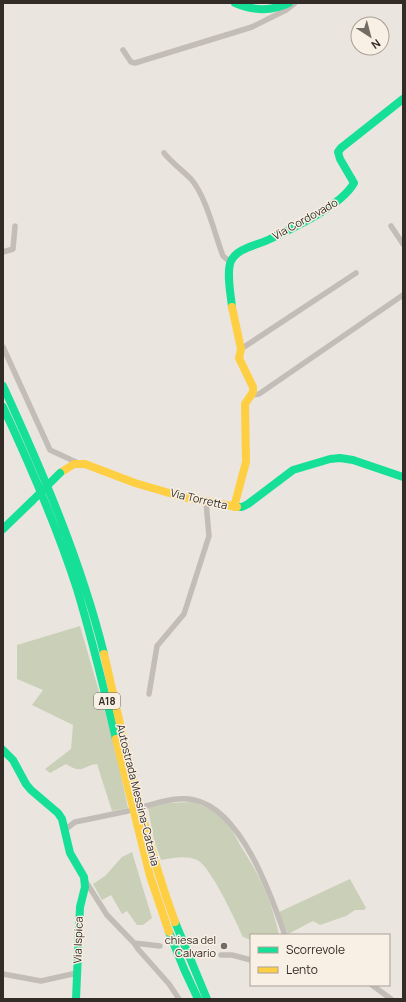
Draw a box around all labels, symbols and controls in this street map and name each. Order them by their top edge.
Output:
north arrow [350,16,390,56]
text: N [368,36,384,53]
street label: Via Cordovado [269,194,341,243]
street label: Via Torretta [169,485,229,512]
road number: A18 [94,693,120,709]
street label: Autostrada Messina-Catania [114,722,163,867]
street label: Via Ispica [69,916,86,964]
place label: chiesa del Calvario [165,932,216,960]
legend [250,934,390,986]
marker: chiesa del Calvario [219,941,229,951]
text: Scorrevole [286,941,345,958]
text: Lento [286,961,318,978]

